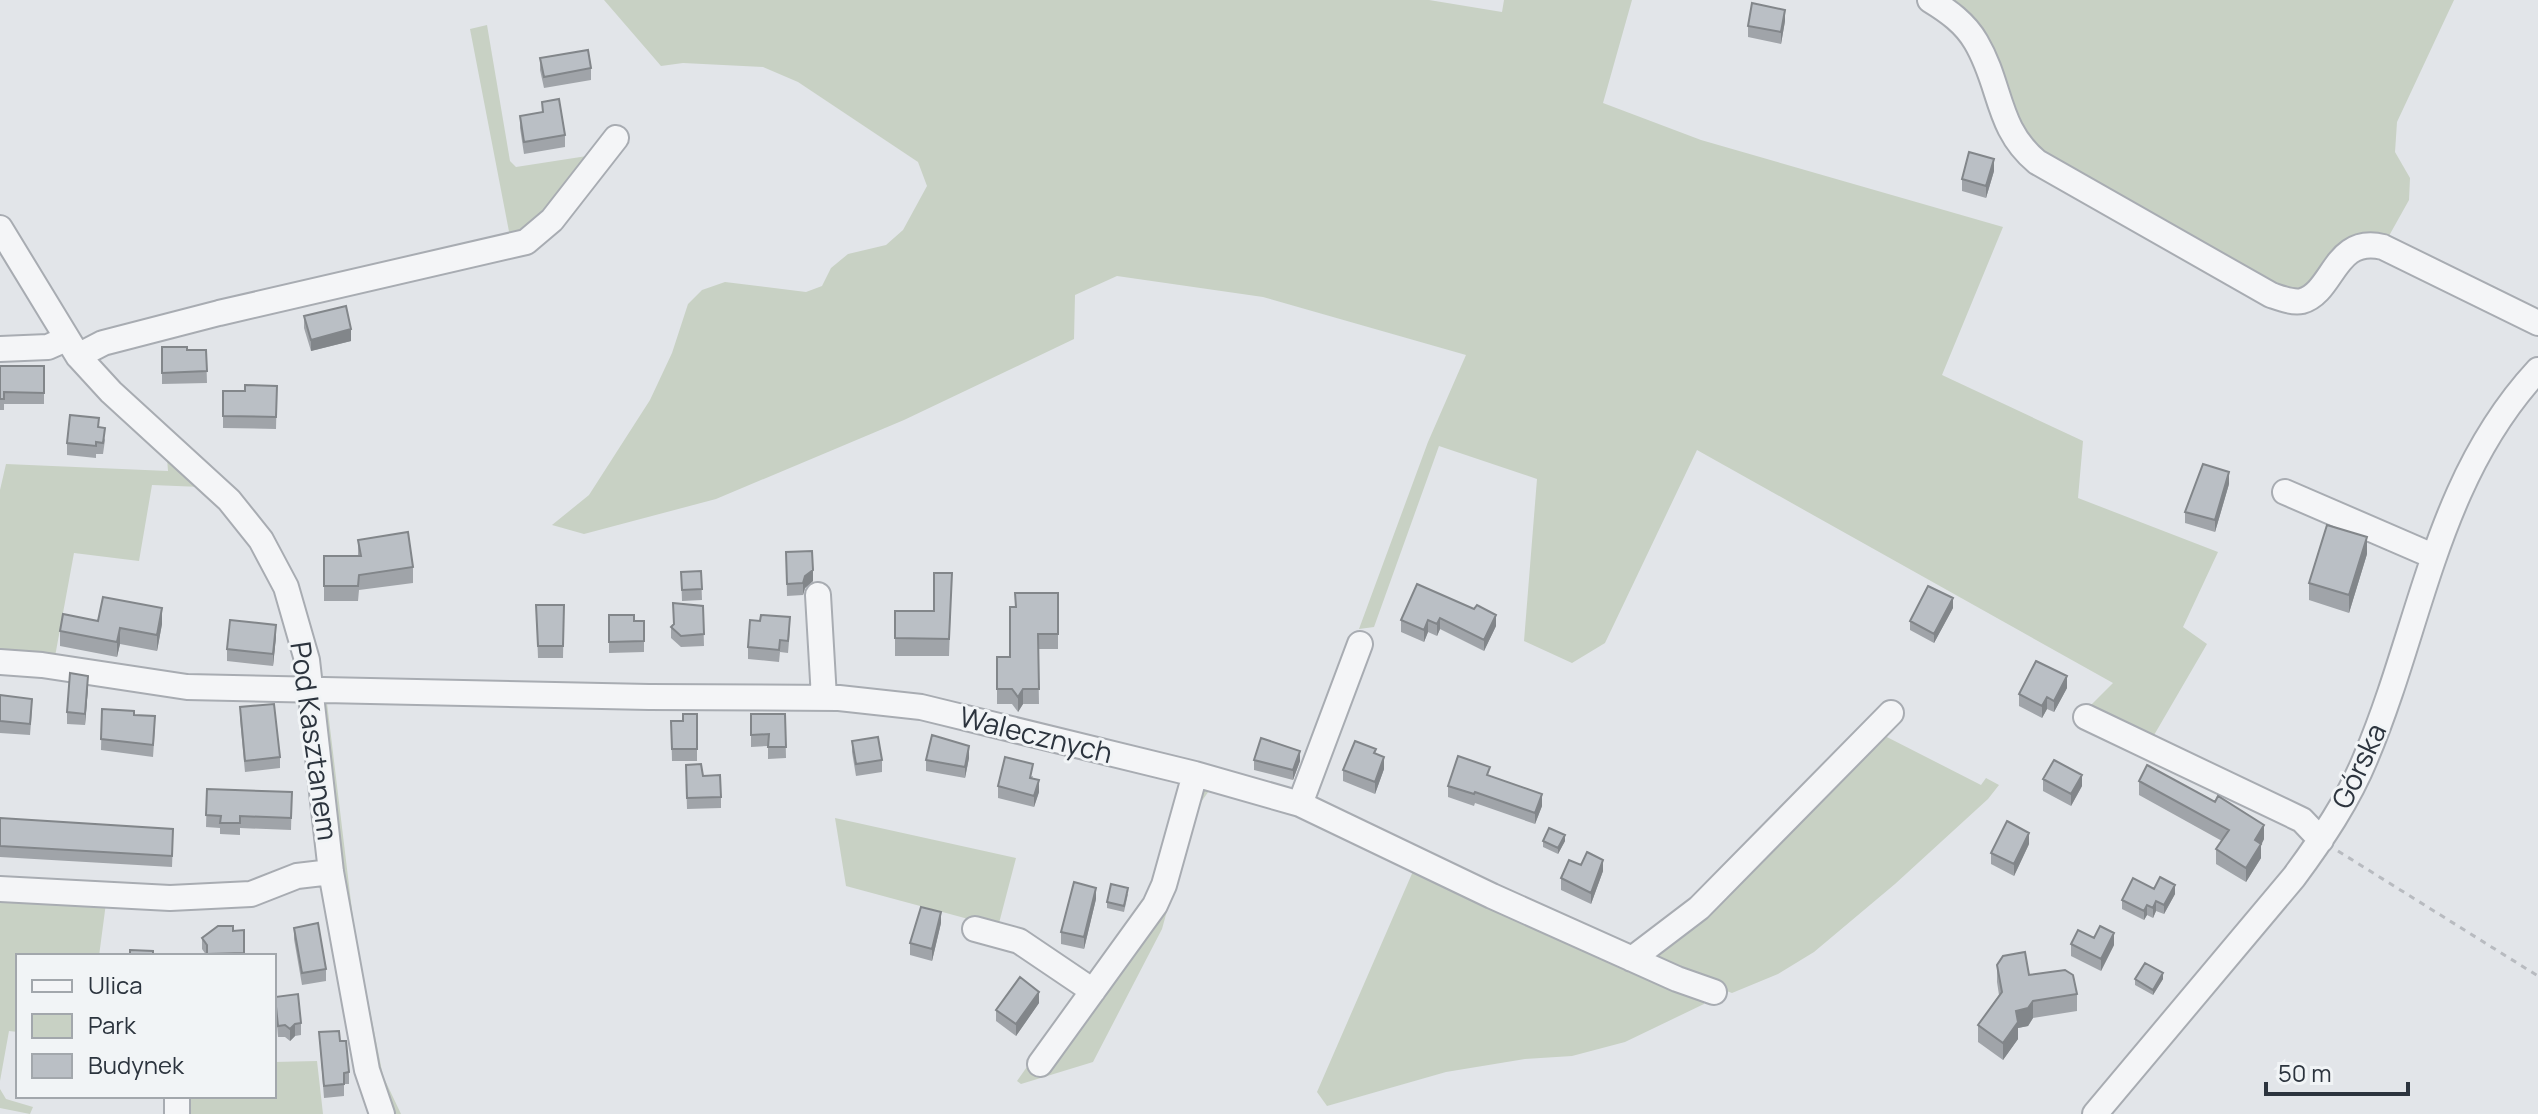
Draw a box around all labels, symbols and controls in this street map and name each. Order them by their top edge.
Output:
street label: Pod Kasztanem [282,639,348,843]
street label: Walecznych [956,697,1117,771]
street label: Górska [2322,717,2394,814]
legend [16,954,276,1098]
text: Ulica [88,968,143,1001]
text: Park [88,1008,137,1041]
scale bar [2266,1046,2408,1096]
text: Budynek [88,1048,185,1081]
text: 50 m [2278,1056,2332,1089]

